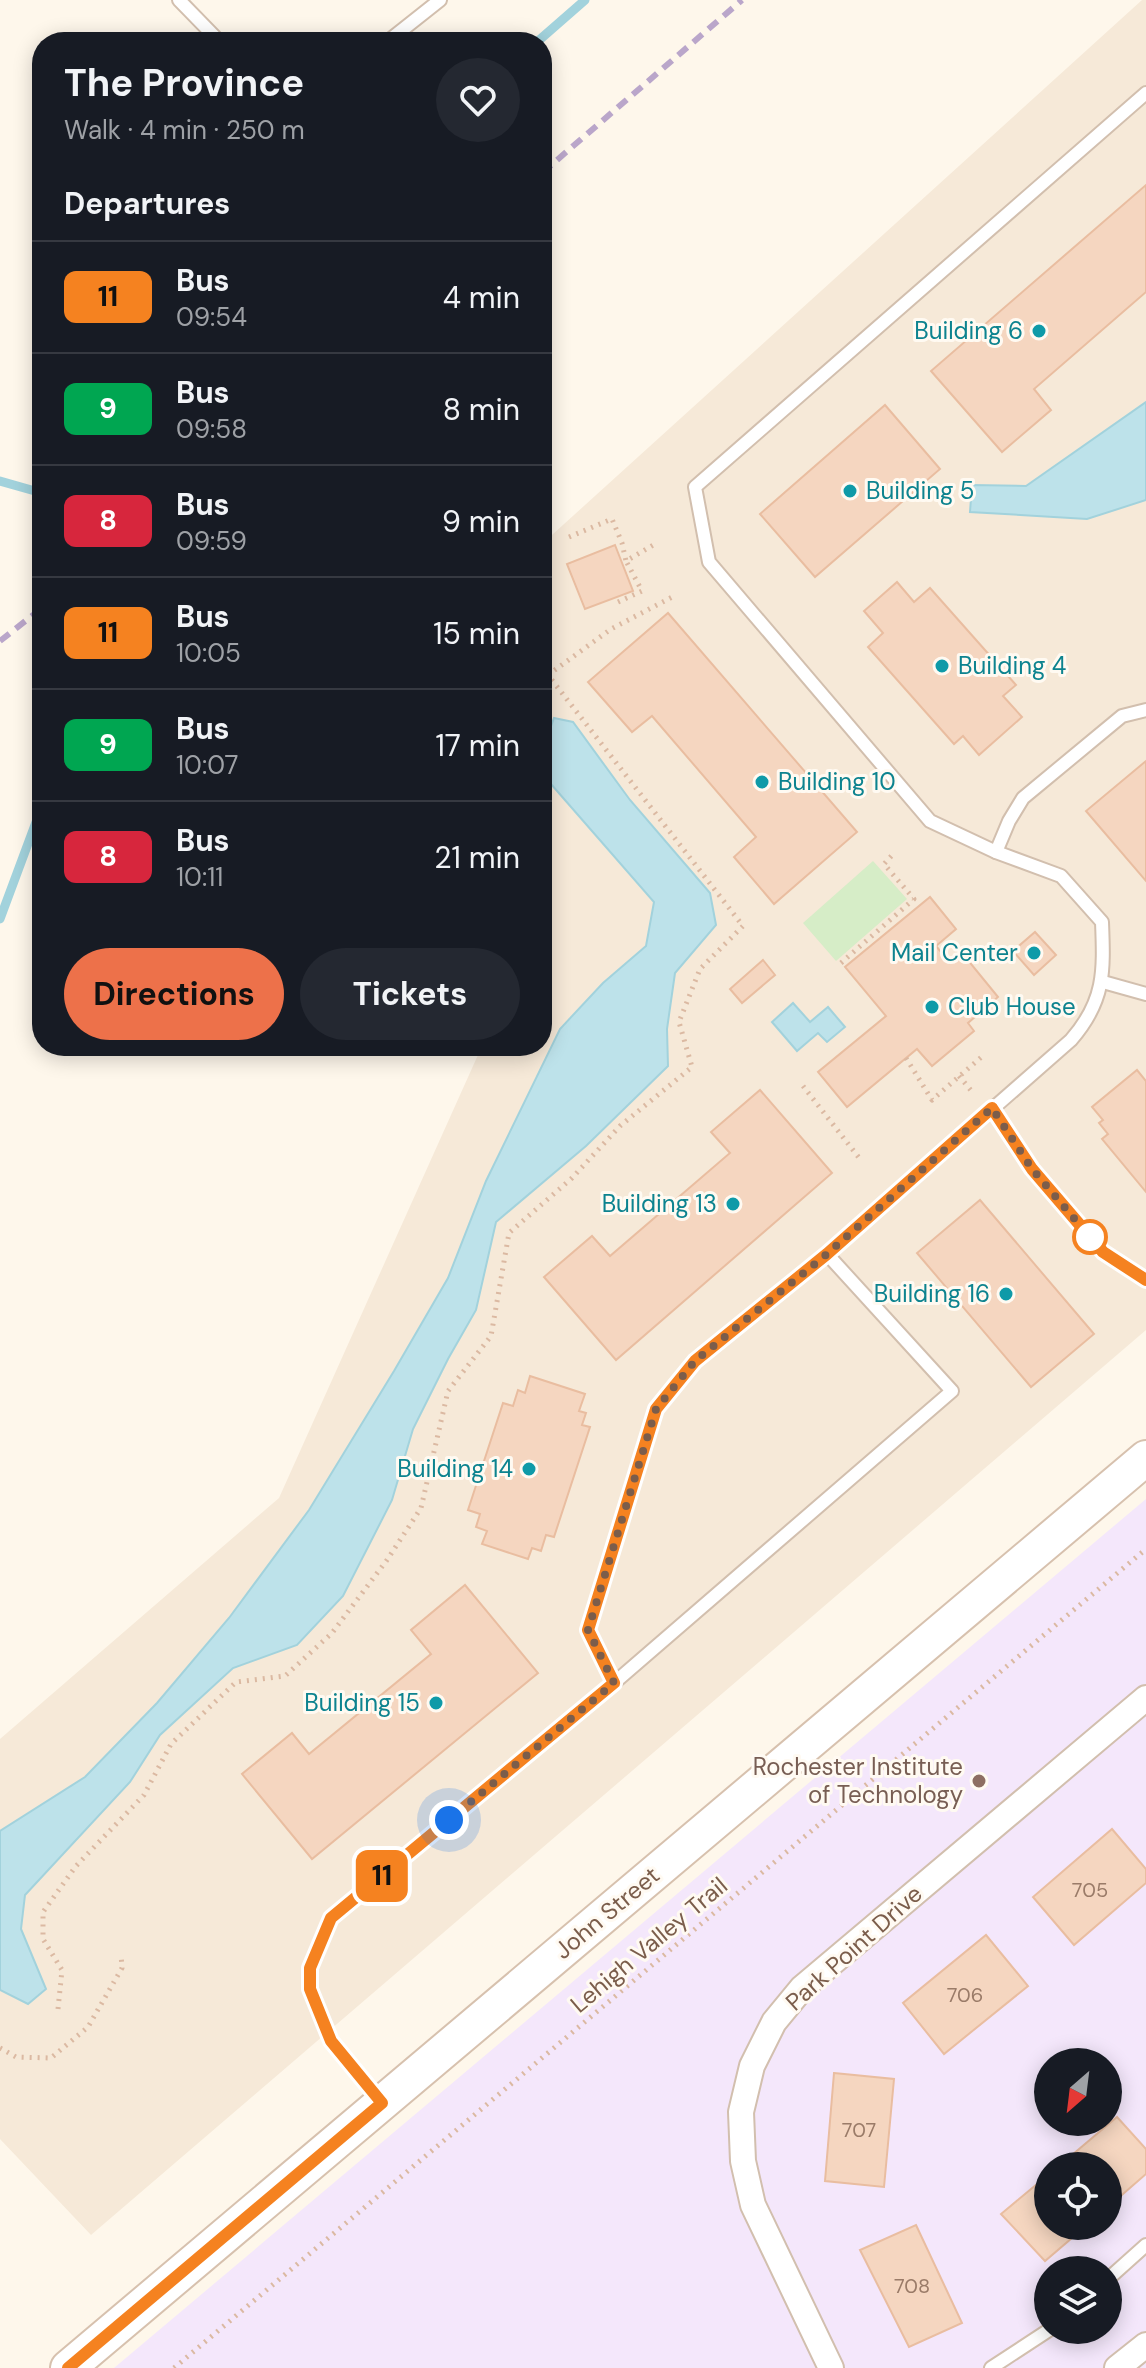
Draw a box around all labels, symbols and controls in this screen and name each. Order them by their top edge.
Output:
text: The Province [64,58,304,108]
button: heart [436,58,520,142]
text: Walk · 4 min · 250 m [64,113,305,147]
text: Departures [64,184,230,223]
text: Bus [176,261,230,300]
text: 11 [98,278,118,315]
text: 4 min [443,278,520,317]
text: 09:54 [176,300,247,334]
place label: Building 6 [914,315,1023,346]
marker: Building 6 [1030,322,1048,340]
text: Bus [176,373,230,412]
text: 9 [99,390,117,427]
text: 8 min [443,390,520,429]
text: 09:58 [176,412,247,446]
place label: Building 5 [866,475,974,506]
marker: Building 5 [841,482,859,500]
text: Bus [176,485,230,524]
text: 8 [99,502,117,539]
text: 9 min [442,502,520,541]
text: 09:59 [176,524,247,558]
text: Bus [176,597,230,636]
text: 11 [98,614,118,651]
text: 15 min [433,614,520,653]
text: 10:05 [176,636,241,670]
place label: Building 4 [958,650,1066,681]
marker: Building 4 [933,657,951,675]
text: Bus [176,709,230,748]
text: 9 [99,726,117,763]
text: 17 min [435,726,520,765]
text: 10:07 [176,748,238,782]
place label: Building 10 [778,766,896,797]
marker: Building 10 [753,773,771,791]
text: Bus [176,821,230,860]
text: 8 [99,838,117,875]
text: 21 min [434,838,520,877]
text: 10:11 [176,860,223,894]
place label: Mail Center [891,937,1018,968]
marker: Mail Center [1025,944,1043,962]
button: Directions [64,948,284,1040]
button: Tickets [300,948,520,1040]
place label: Club House [948,991,1076,1022]
marker: Club House [923,998,941,1016]
place label: Building 13 [602,1188,717,1219]
marker: Building 13 [724,1195,742,1213]
unlabelled marker [1073,1220,1107,1254]
place label: Building 16 [874,1278,990,1309]
marker: Building 16 [997,1285,1015,1303]
place label: Building 14 [397,1453,513,1484]
marker: Building 14 [520,1460,538,1478]
place label: Building 15 [304,1687,420,1718]
marker: Building 15 [427,1694,445,1712]
place label: Rochester Institute of Technology [753,1751,963,1810]
marker: Rochester Institute of Technology [970,1772,988,1790]
your location [429,1800,469,1840]
line badge: 11 [346,1850,418,1902]
text: 11 [372,1857,392,1894]
street label: John Street [548,1860,666,1966]
street label: Lehigh Valley Trail [564,1870,733,2019]
house number: 705 [1072,1877,1108,1903]
street label: Park Point Drive [779,1878,928,2017]
house number: 706 [947,1982,983,2008]
north arrow [1034,2048,1122,2136]
map controls [1034,2048,1122,2344]
house number: 707 [842,2117,876,2143]
button: locate [1034,2152,1122,2240]
button: layers [1034,2256,1122,2344]
house number: 708 [894,2273,930,2299]

